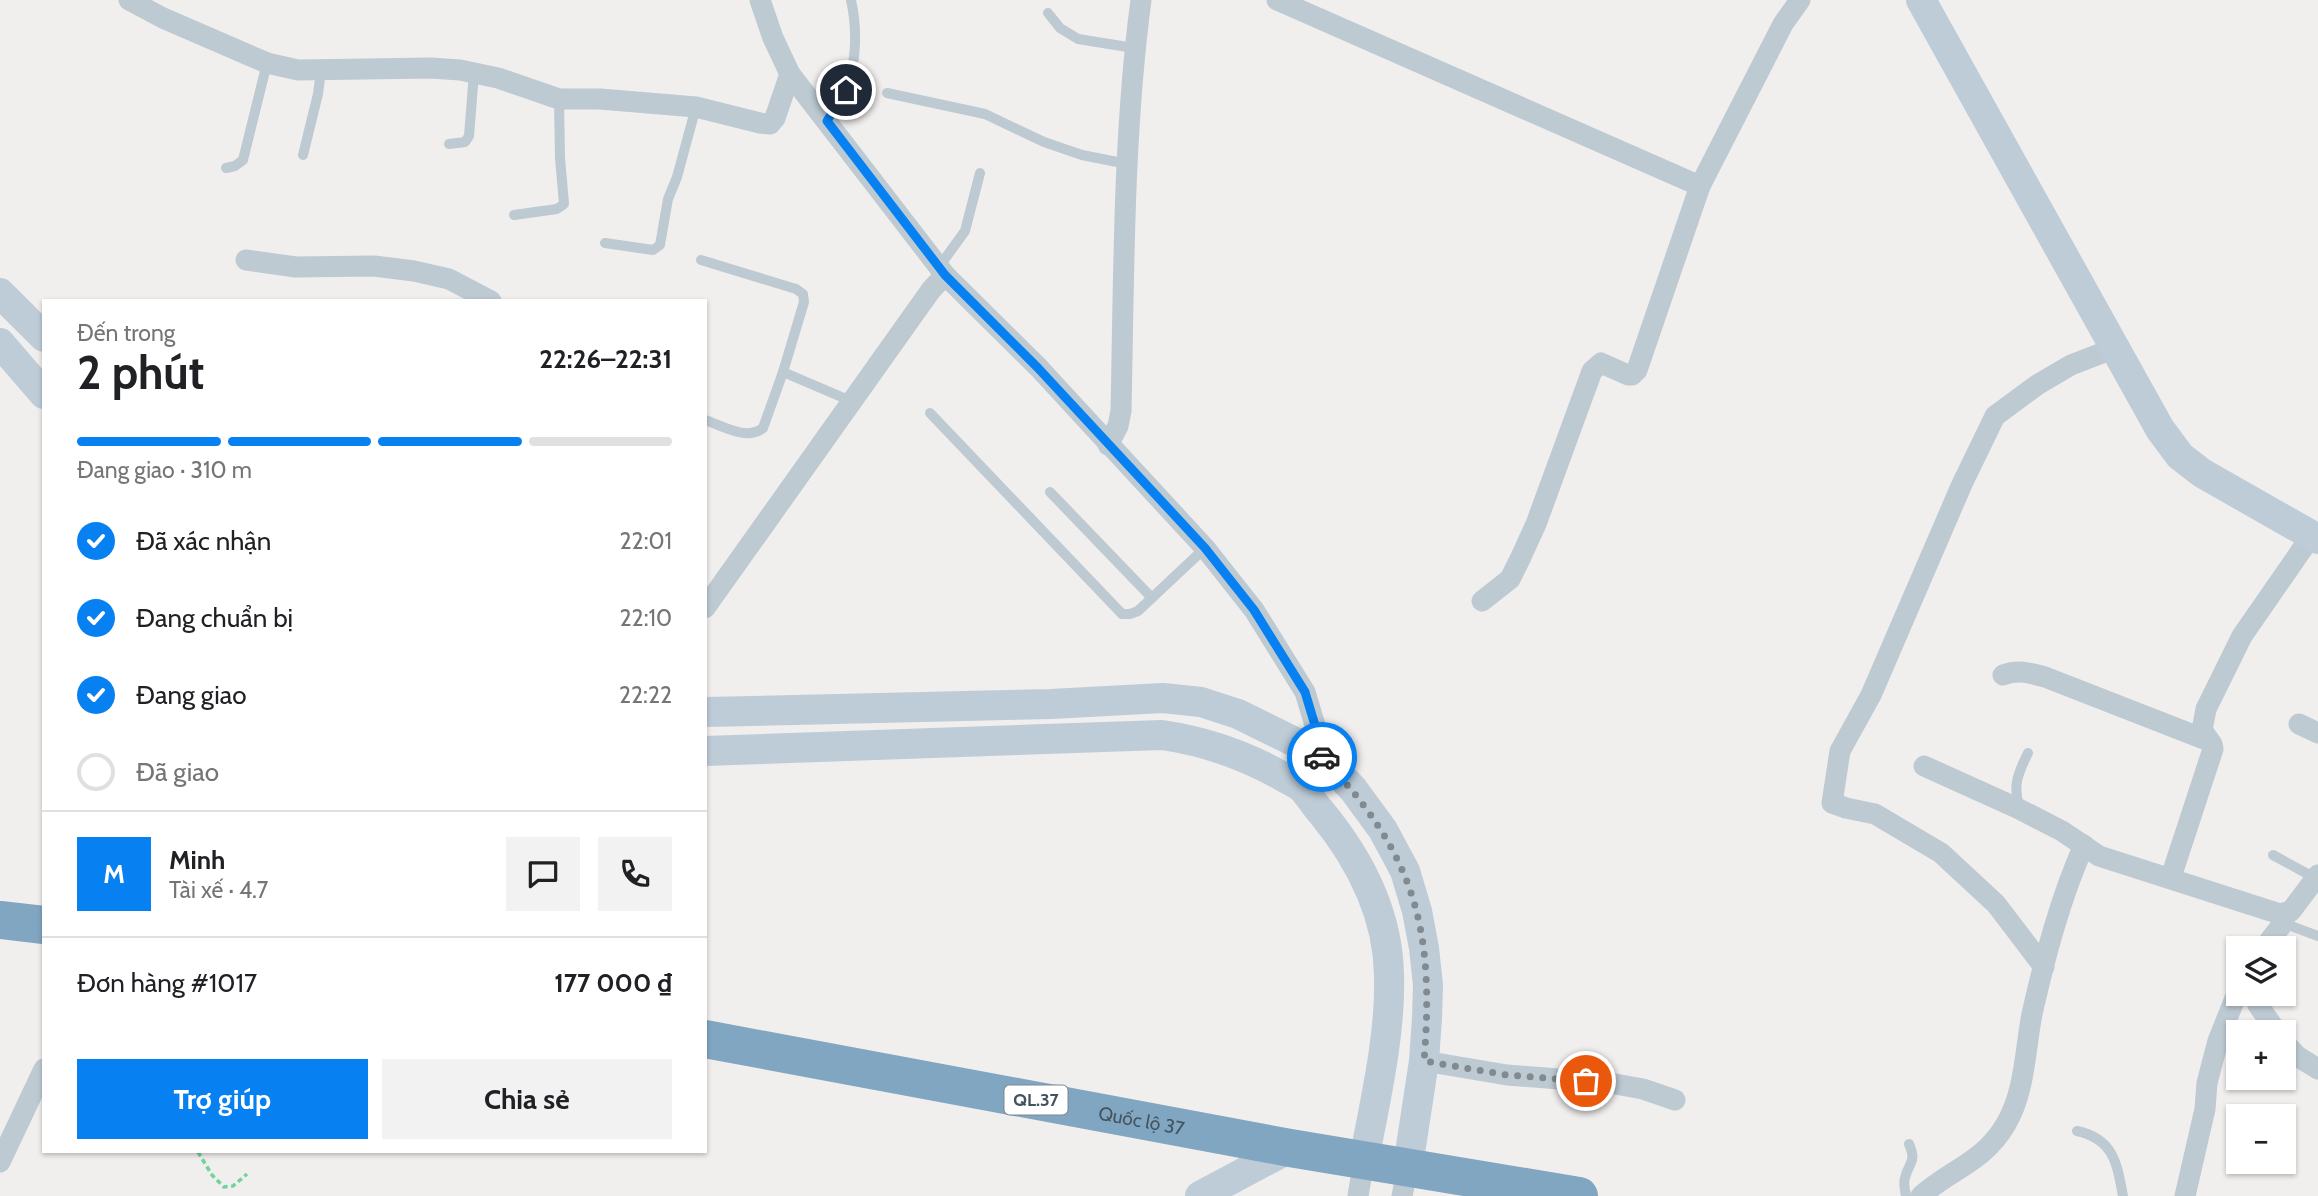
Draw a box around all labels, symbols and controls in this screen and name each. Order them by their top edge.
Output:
pin [816,60,876,120]
icon: home [827,71,865,109]
text: Đến trong [77,319,175,347]
text: 22:26–22:31 [539,343,672,375]
text: 2 phút [77,345,204,401]
text: Đang giao · 310 m [77,456,252,484]
icon: check [77,522,115,560]
text: Đã xác nhận [136,525,271,557]
text: 22:01 [620,527,672,555]
icon: check [77,599,115,637]
text: Đang chuẩn bị [136,602,293,634]
text: 22:10 [620,604,672,632]
icon: check [77,676,115,714]
text: Đang giao [136,679,247,711]
text: 22:22 [619,681,672,709]
courier [1287,722,1357,792]
icon: car [1303,738,1341,776]
text: Đã giao [136,756,219,788]
button: chat [506,837,580,911]
button: phone [598,837,672,911]
text: Minh [169,844,225,876]
text: M [103,858,125,890]
text: Tài xế · 4.7 [169,876,268,904]
map controls [2226,936,2296,1174]
button: layers [2226,936,2296,1006]
text: Đơn hàng #1017 [77,967,257,999]
text: 177 000 ₫ [554,967,672,999]
button: + [2226,1020,2296,1090]
pin [1556,1051,1616,1111]
button: Trợ giúp [77,1059,368,1139]
button: Chia sẻ [382,1059,672,1139]
icon: bag [1567,1062,1605,1100]
road number: QL.37 [1004,1086,1068,1114]
street label: Quốc lộ 37 [1097,1101,1187,1140]
button: − [2226,1104,2296,1174]

